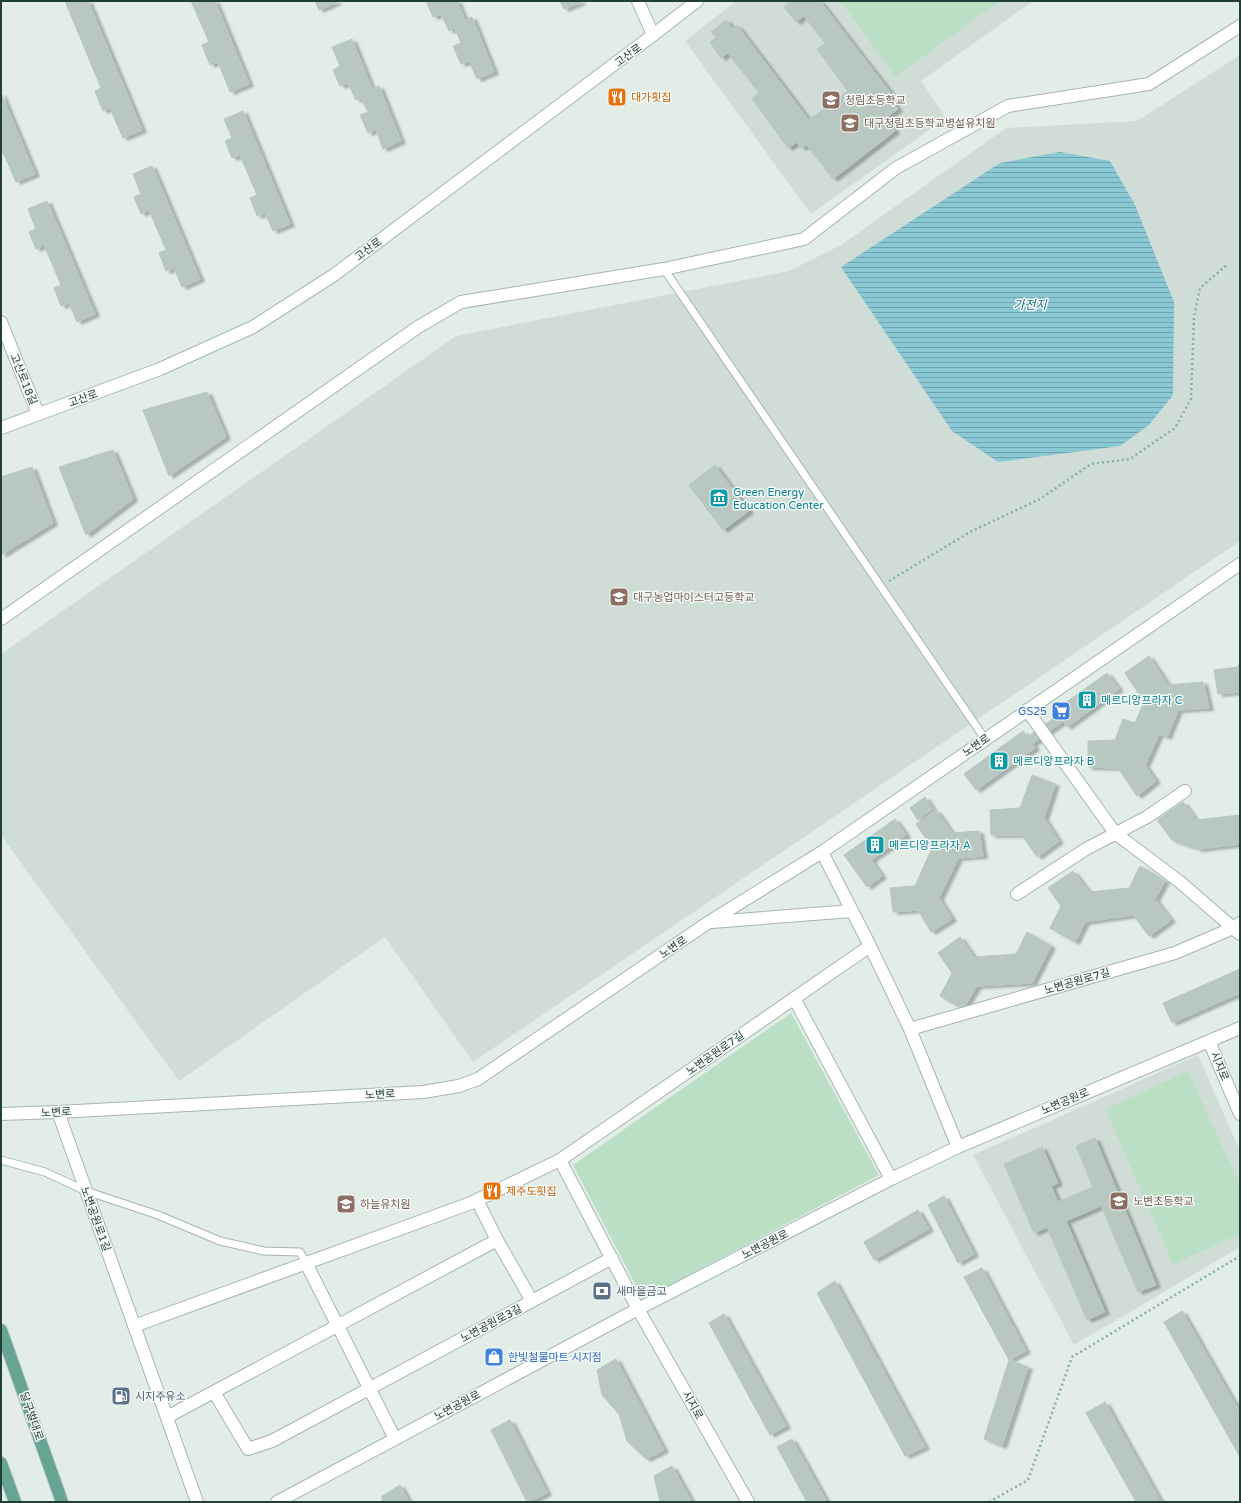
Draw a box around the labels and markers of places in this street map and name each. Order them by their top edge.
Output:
restaurant icon: 대가횟집 [606,86,628,108]
school or university icon: 청림초등학교 [820,89,842,111]
place label: 대가횟집 [631,91,671,104]
place label: 청림초등학교 [845,94,906,107]
school or university icon: 대구청림초등학교병설유치원 [839,112,861,134]
place label: 대구청림초등학교병설유치원 [864,117,996,130]
place label: Green Energy Education Center [733,486,824,512]
museum icon: Green Energy Education Center [708,487,730,509]
school or university icon: 대구농업마이스터고등학교 [608,586,630,608]
place label: 대구농업마이스터고등학교 [633,591,754,604]
building icon: 메르디앙프라자 C [1076,689,1098,711]
place label: 메르디앙프라자 C [1101,694,1183,707]
supermarket icon: GS25 [1050,700,1072,722]
place label: GS25 [1018,705,1047,718]
building icon: 메르디앙프라자 B [988,750,1010,772]
place label: 메르디앙프라자 B [1013,755,1095,768]
building icon: 메르디앙프라자 A [864,834,886,856]
place label: 메르디앙프라자 A [889,839,971,852]
restaurant icon: 제주도횟집 [481,1180,503,1202]
place label: 제주도횟집 [506,1185,557,1198]
school or university icon: 노변초등학교 [1108,1190,1130,1212]
school or university icon: 하늘유치원 [335,1193,357,1215]
place label: 노변초등학교 [1133,1195,1194,1208]
place label: 하늘유치원 [360,1198,411,1211]
bank icon: 새마을금고 [591,1280,613,1302]
place label: 새마을금고 [616,1285,667,1298]
shop icon: 한빛철물마트 시지점 [483,1346,505,1368]
place label: 한빛철물마트 시지점 [508,1351,602,1364]
fuel station icon: 시지주유소 [110,1385,132,1407]
place label: 시지주유소 [135,1390,186,1403]

